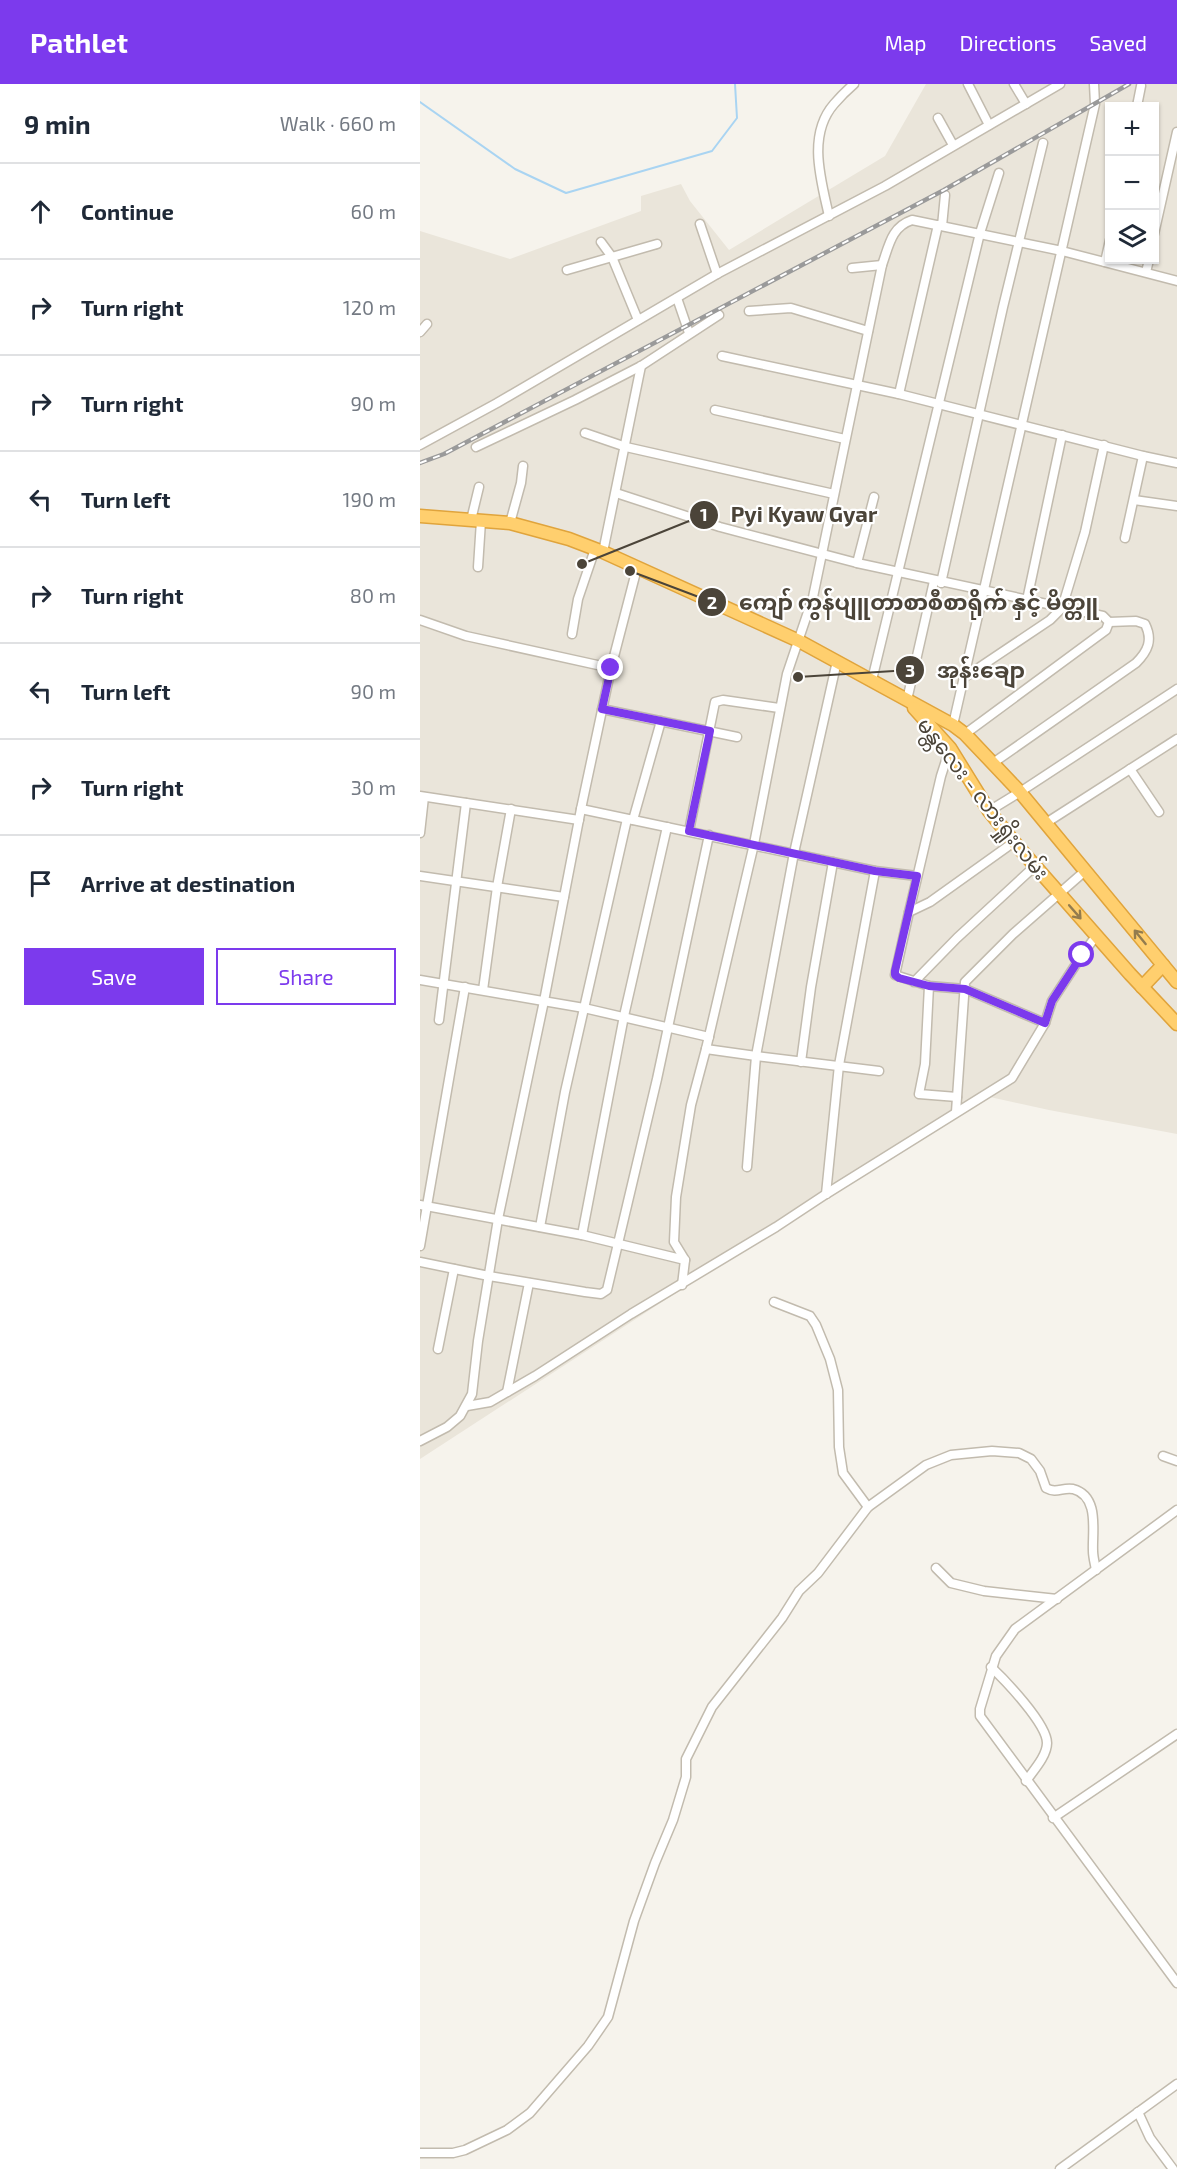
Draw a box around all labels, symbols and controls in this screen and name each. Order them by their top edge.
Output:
text: Pathlet [30,25,128,59]
text: Map [884,30,927,55]
text: Directions [960,30,1056,55]
text: Saved [1089,30,1147,55]
map controls [1105,102,1159,264]
button: + [1105,102,1159,156]
text: 9 min [24,108,91,139]
text: Walk · 660 m [280,111,396,135]
button: − [1105,156,1159,210]
icon: ahead [24,195,57,228]
text: Continue [81,198,174,224]
text: 60 m [351,199,396,223]
button: layers [1105,210,1159,264]
icon: right [24,291,57,324]
text: Turn right [81,294,183,320]
text: 120 m [343,295,396,319]
icon: right [24,387,57,420]
text: Turn right [81,390,183,416]
text: 90 m [351,391,396,415]
icon: left [24,483,57,516]
text: Turn left [81,486,170,512]
text: 190 m [343,487,396,511]
callout: Pyi Kyaw Gyar [689,495,890,535]
text: Pyi Kyaw Gyar [731,500,878,527]
text: 1 [700,503,708,525]
icon: right [24,579,57,612]
text: Turn right [81,582,183,608]
callout: ကျော် ကွန်ပျူတာစာစီစာရိုက် နှင့် မိတ္တူ [697,582,1111,622]
text: 80 m [350,583,396,607]
text: ကျော် ကွန်ပျူတာစာစီစာရိုက် နှင့် မိတ္တူ [739,587,1100,621]
text: 2 [707,591,717,613]
callout: အုန်းချော [895,650,1037,690]
route end [597,654,623,680]
text: အုန်းချော [937,655,1025,689]
text: 3 [905,659,915,681]
icon: left [24,675,57,708]
text: Turn left [81,678,170,704]
text: 90 m [351,679,396,703]
street label: မန္တလေး - လားရှိုးလမ်း [908,711,1057,888]
icon: right [24,771,57,804]
text: Turn right [81,774,183,800]
text: 30 m [351,775,396,799]
icon: arrive [24,867,57,900]
text: Arrive at destination [81,870,295,896]
one-way arrow [1068,904,1082,919]
one-way arrow [1133,929,1146,945]
route start [1068,941,1094,967]
button: Save [24,948,204,1005]
button: Share [216,948,396,1005]

